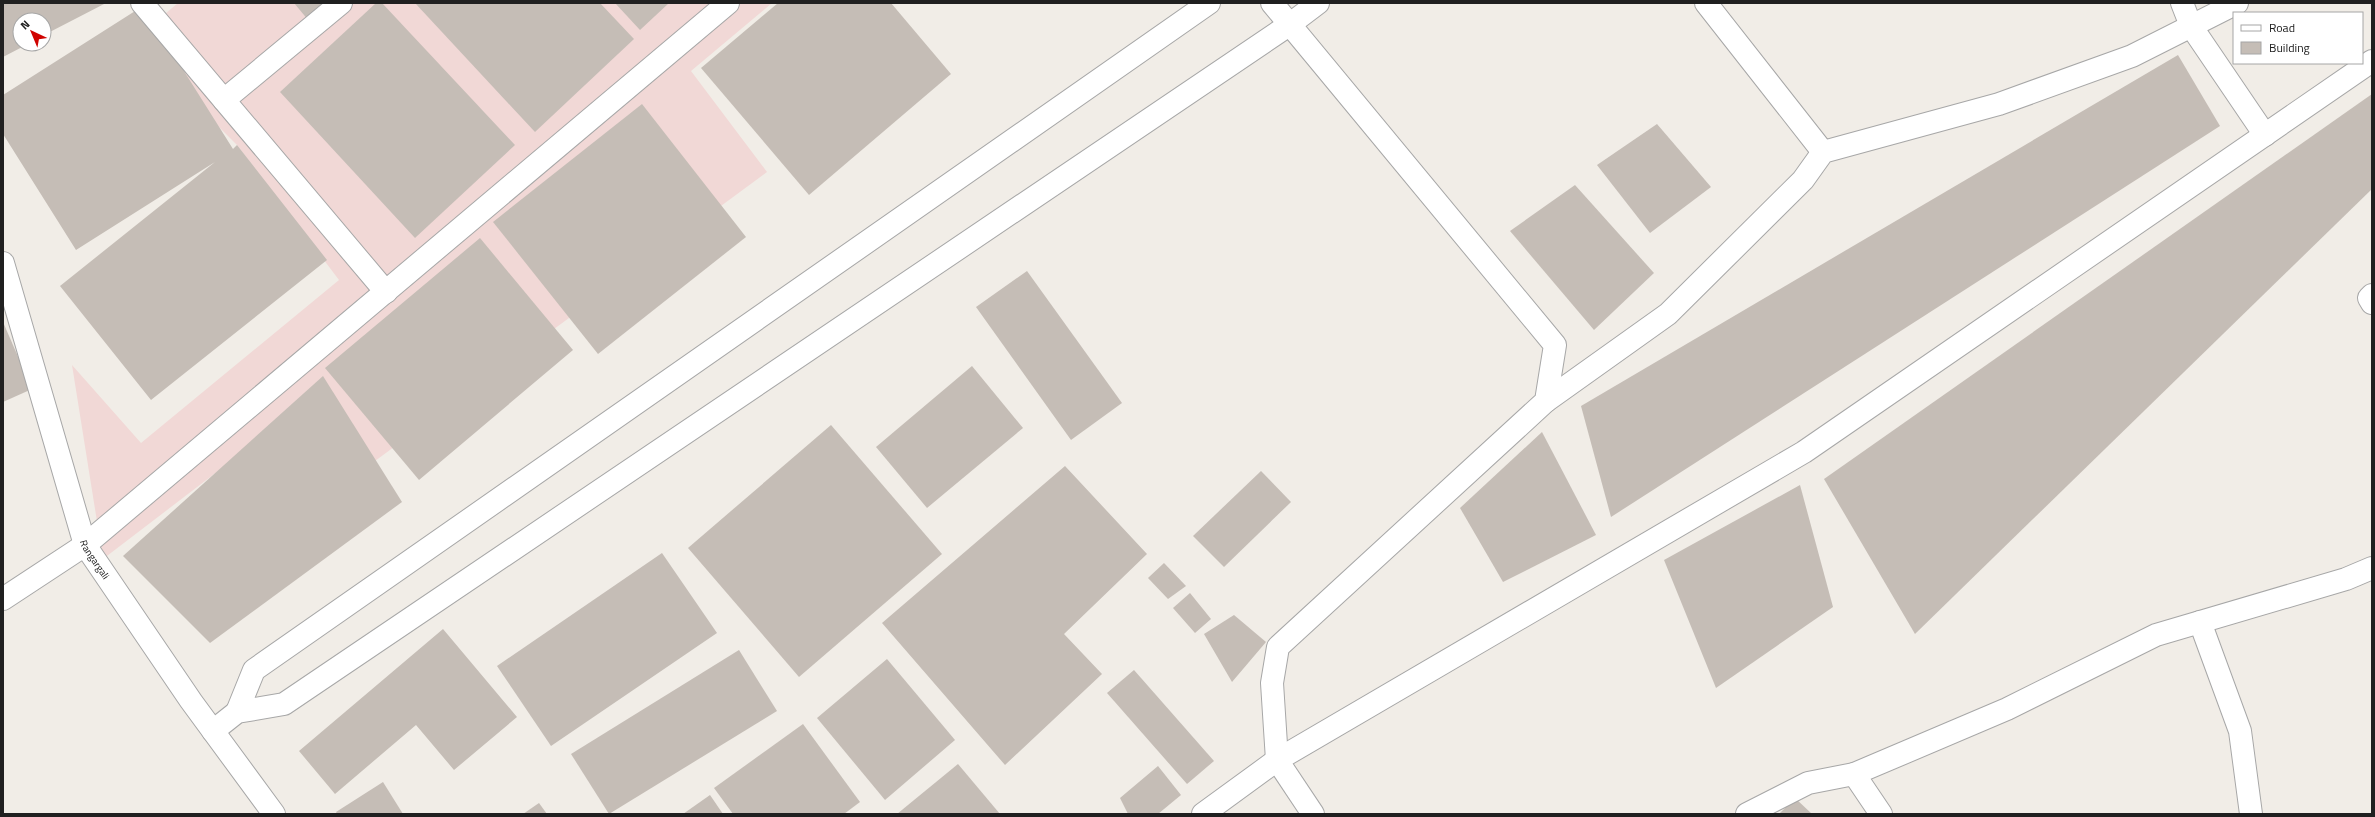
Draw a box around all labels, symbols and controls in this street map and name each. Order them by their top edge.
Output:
north arrow [12,12,52,52]
legend [2233,12,2363,64]
text: N [17,16,33,33]
text: Road [2269,18,2295,37]
text: Building [2269,38,2310,57]
street label: Rangargali [76,538,114,582]

